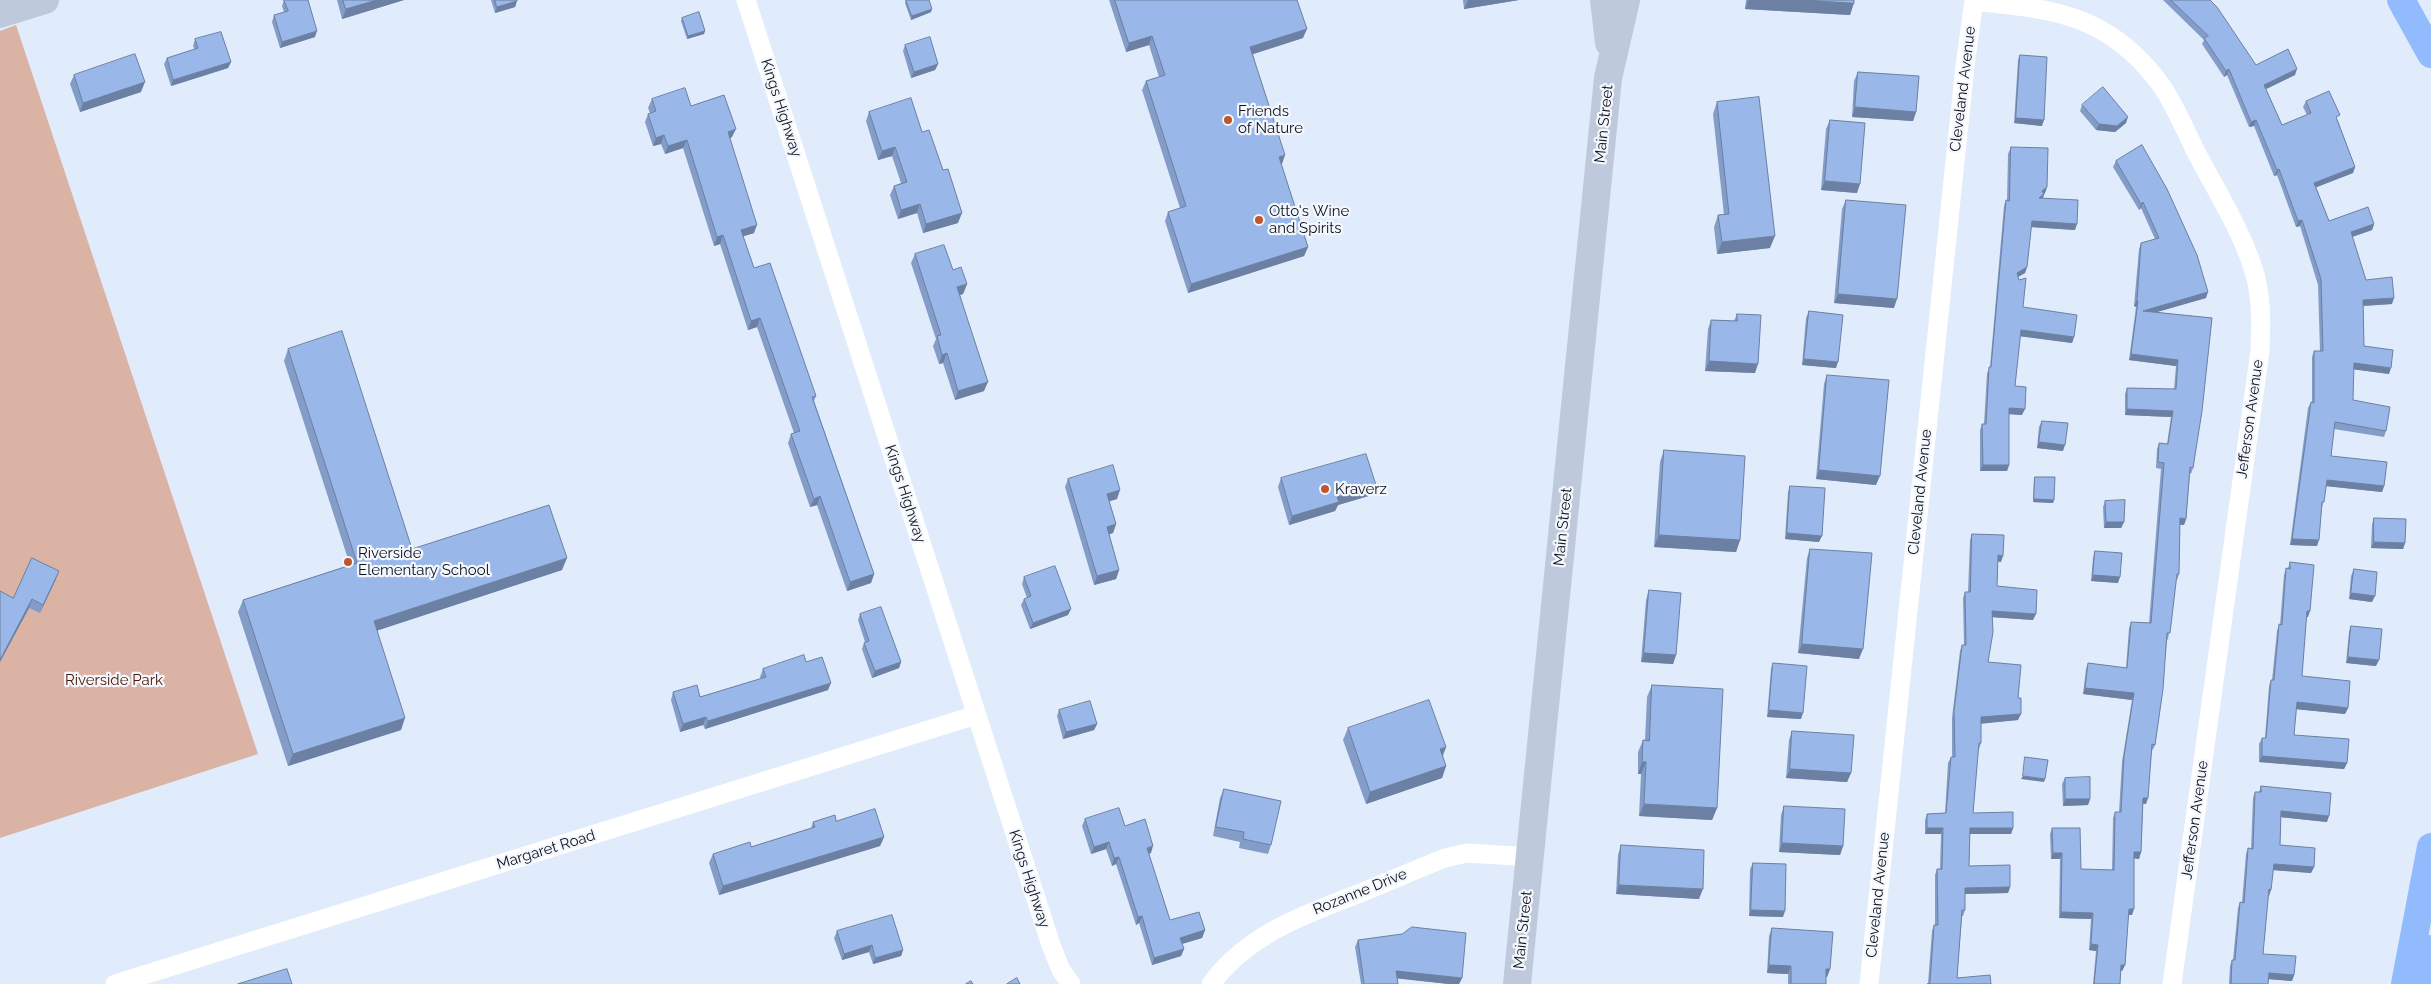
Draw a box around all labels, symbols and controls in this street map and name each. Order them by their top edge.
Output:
street label: Cleveland Avenue [1946,25,1980,153]
street label: Kings Highway [757,57,805,159]
street label: Main Street [1591,84,1617,164]
place label: Friends of Nature [1238,102,1303,137]
marker: Friends of Nature [1222,114,1234,126]
place label: Otto's Wine and Spirits [1269,202,1349,237]
marker: Otto's Wine and Spirits [1253,214,1265,226]
street label: Jefferson Avenue [2233,358,2267,480]
street label: Cleveland Avenue [1904,428,1936,556]
street label: Kings Highway [881,443,929,545]
place label: Kraverz [1335,480,1387,498]
marker: Kraverz [1319,483,1331,495]
street label: Main Street [1550,487,1576,567]
place label: Riverside Elementary School [358,544,490,579]
marker: Riverside Elementary School [342,556,354,568]
park label: Riverside Park [65,671,163,689]
street label: Jefferson Avenue [2178,759,2212,881]
street label: Margaret Road [494,826,598,874]
street label: Kings Highway [1005,828,1053,930]
street label: Cleveland Avenue [1862,831,1894,959]
street label: Rozanne Drive [1310,865,1410,919]
street label: Main Street [1510,890,1536,970]

